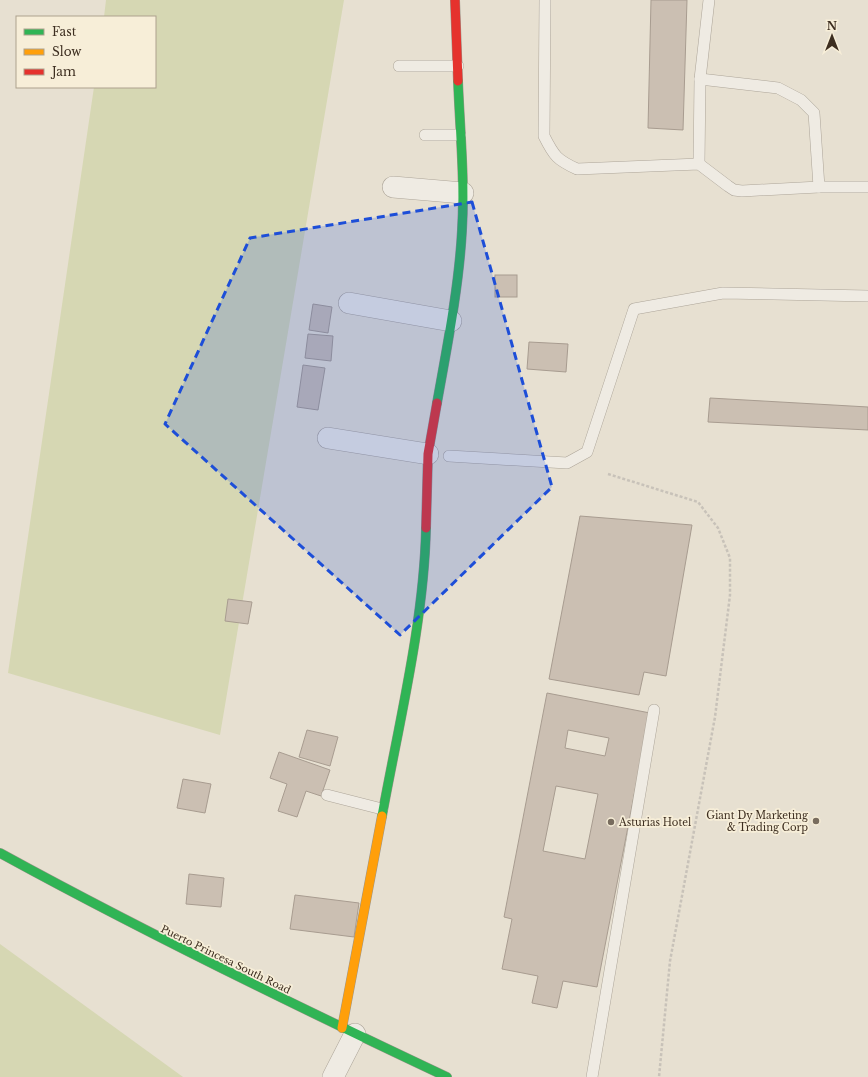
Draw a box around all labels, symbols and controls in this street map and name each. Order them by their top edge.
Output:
legend [16,16,156,88]
north arrow [812,16,852,56]
text: N [827,19,838,33]
text: Fast [52,24,77,39]
text: Slow [52,44,82,59]
text: Jam [50,64,76,79]
place label: Giant Dy Marketing & Trading Corp [706,809,809,834]
place label: Asturias Hotel [618,816,691,829]
marker: Giant Dy Marketing & Trading Corp [811,816,821,826]
marker: Asturias Hotel [606,817,616,827]
street label: Puerto Princesa South Road [159,922,293,997]

